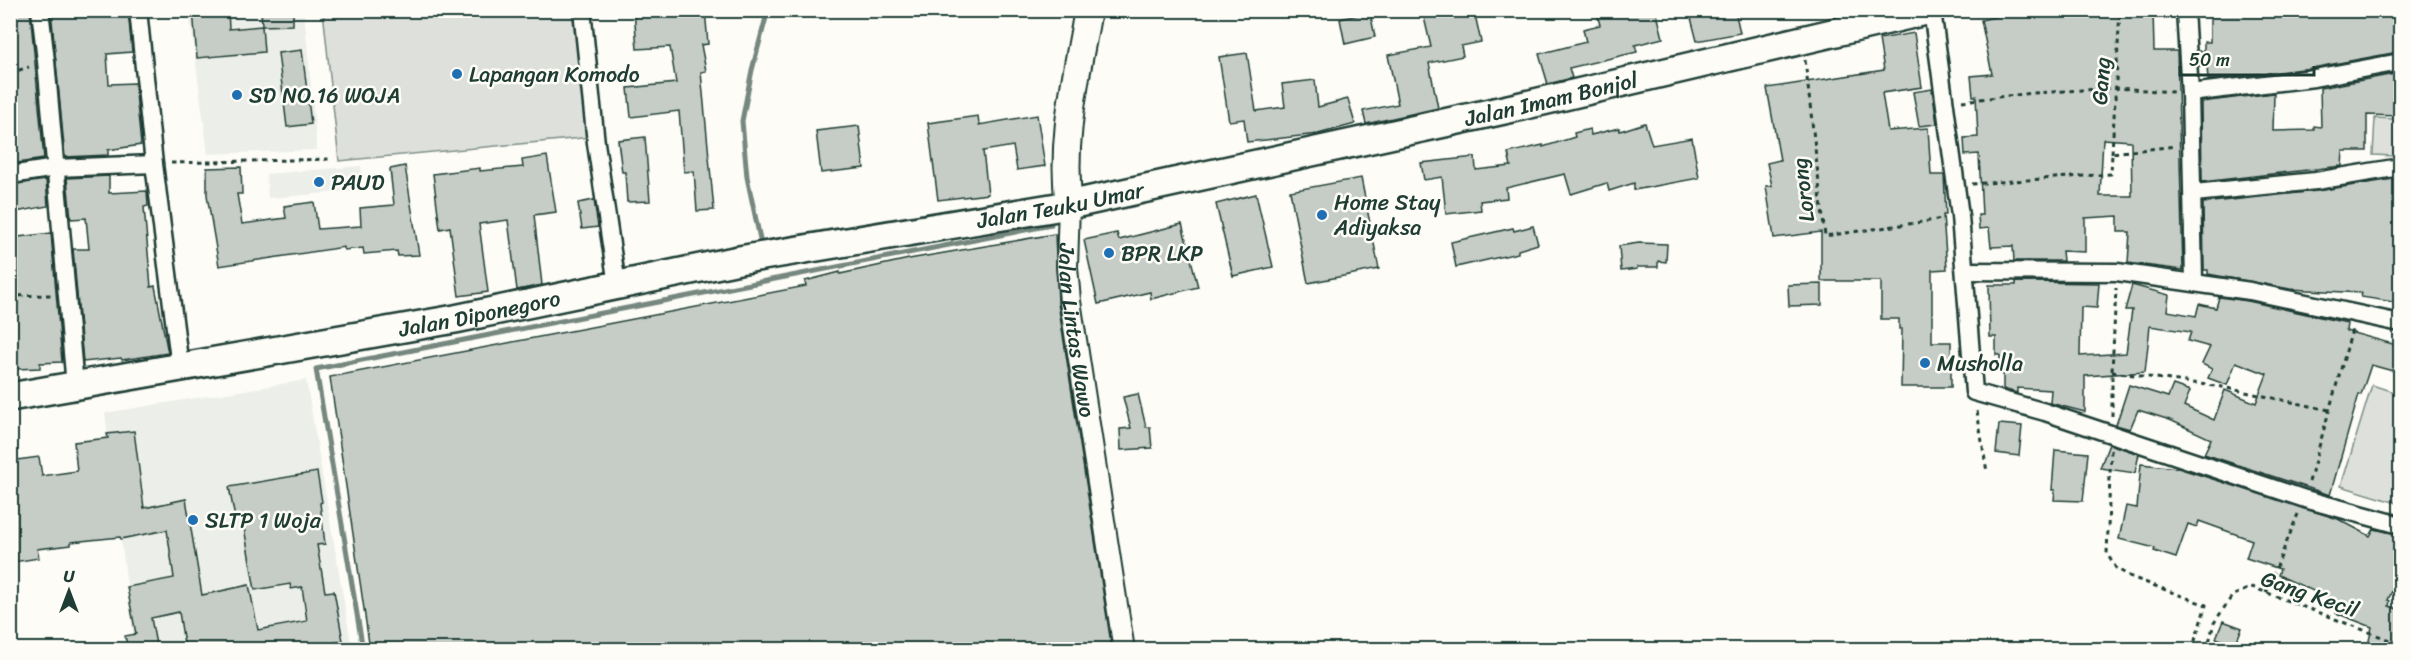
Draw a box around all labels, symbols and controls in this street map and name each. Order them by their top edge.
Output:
scale bar [2180,39,2314,77]
text: 50 m [2189,44,2230,76]
place label: Lapangan Komodo [469,55,640,94]
street label: Gang [2080,56,2122,106]
street label: Jalan Imam Bonjol [1460,60,1642,138]
marker: Lapangan Komodo [450,67,464,81]
place label: SD NO.16 WOJA [249,76,400,115]
marker: SD NO.16 WOJA [230,88,244,102]
street label: Lorong [1780,156,1826,224]
place label: PAUD [331,163,384,202]
street label: Jalan Teuku Umar [973,169,1150,240]
marker: PAUD [312,175,326,189]
place label: Home Stay Adiyaksa [1333,183,1441,247]
marker: Home Stay Adiyaksa [1315,208,1329,222]
place label: BPR LKP [1121,234,1203,273]
street label: Jalan Lintas Wawo [1047,242,1107,420]
marker: BPR LKP [1102,246,1116,260]
street label: Jalan Diponegoro [395,278,564,348]
place label: Musholla [1937,344,2023,383]
marker: Musholla [1918,356,1932,370]
place label: SLTP 1 Woja [205,501,322,540]
marker: SLTP 1 Woja [186,513,200,527]
street label: Gang Kecil [2256,559,2365,629]
north arrow [39,561,99,621]
text: U [64,562,76,591]

